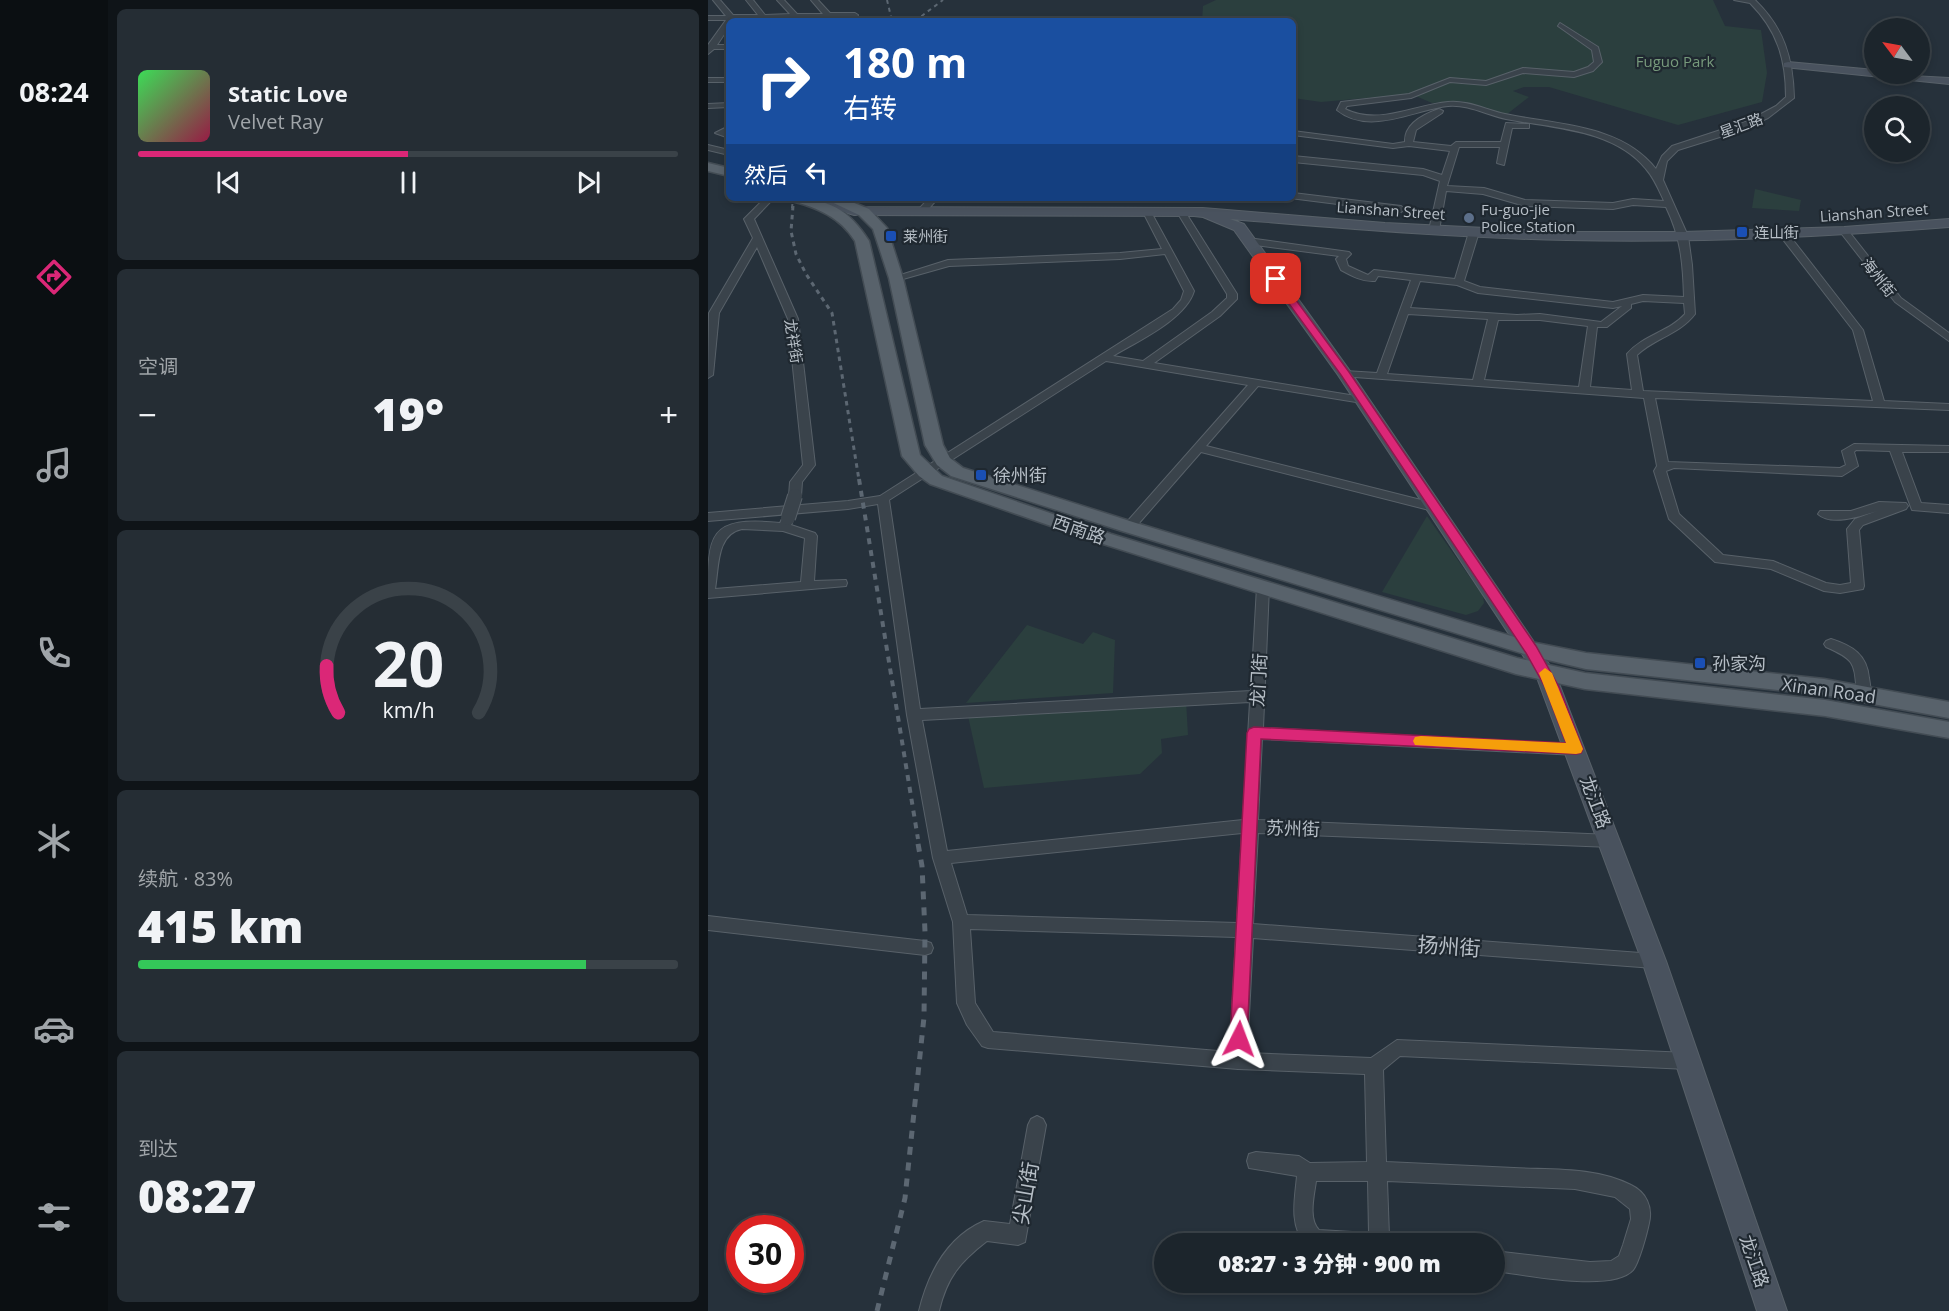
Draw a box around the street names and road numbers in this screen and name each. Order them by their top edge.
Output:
street label: 星汇路 [1716,108,1766,142]
street label: Lianshan Street [1336,196,1446,224]
street label: Lianshan Street [1819,198,1929,226]
street label: 海州街 [1857,253,1901,301]
street label: 龙祥街 [781,317,807,365]
street label: 西南路 [1050,509,1108,549]
street label: 龙门街 [1245,652,1271,708]
street label: Xinan Road [1780,672,1878,708]
street label: 龙江路 [1575,772,1617,832]
street label: 苏州街 [1266,815,1320,841]
street label: 扬州街 [1417,930,1481,962]
street label: 尖山街 [1006,1160,1044,1226]
street label: 龙江路 [1735,1232,1775,1290]

